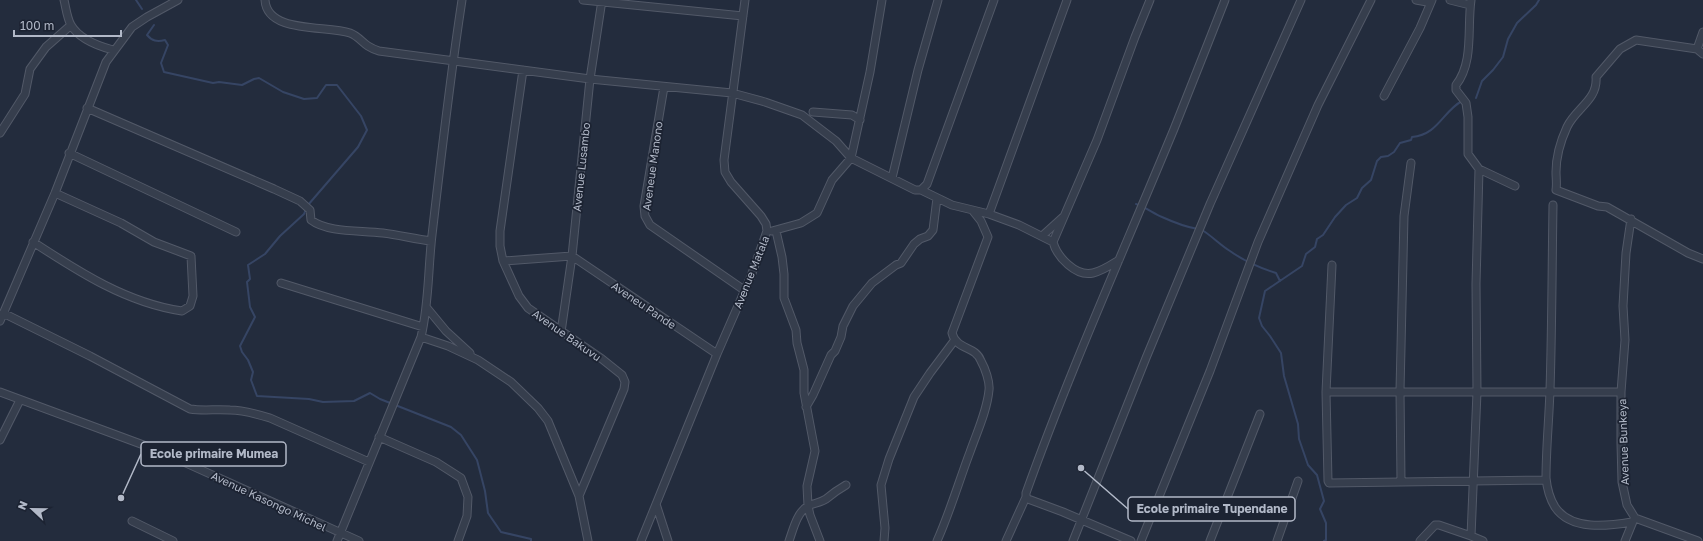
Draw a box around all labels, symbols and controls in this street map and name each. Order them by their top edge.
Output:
scale bar [14,12,121,38]
text: 100 m [20,18,54,33]
street label: Aveneue Manono [639,120,665,212]
street label: Avenue Lusambo [570,121,592,212]
street label: Avenue Matala [730,234,772,310]
street label: Aveneu Pande [609,279,679,331]
street label: Avenue Bakuvu [530,306,604,364]
street label: Avenue Bunkeya [1615,399,1631,485]
callout: Ecole primaire Mumea [141,442,286,466]
text: Ecole primaire Mumea [150,446,278,461]
street label: Avenue Kasongo Michel [209,469,329,534]
north arrow [12,489,52,529]
callout: Ecole primaire Tupendane [1128,497,1295,521]
text: N [15,499,30,511]
text: Ecole primaire Tupendane [1136,501,1288,516]

